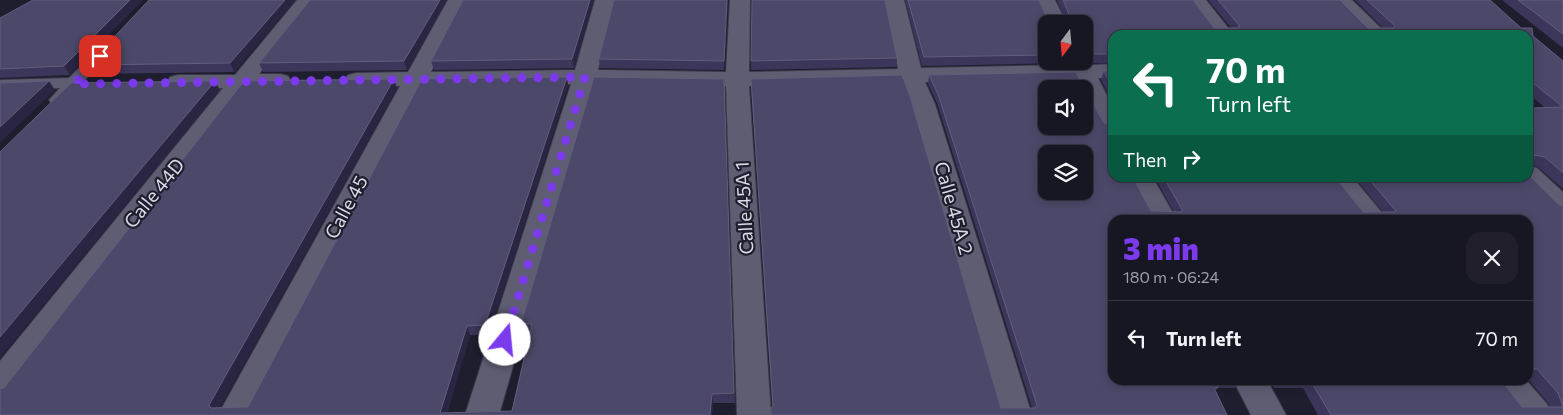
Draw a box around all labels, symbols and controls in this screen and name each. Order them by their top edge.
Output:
north arrow [1038,15,1092,70]
map controls [1038,15,1093,200]
pin [79,35,121,77]
icon: arrive [86,42,114,70]
text: 70 m [1206,47,1286,90]
icon: left [1123,50,1188,115]
button: sound [1038,80,1093,135]
text: Turn left [1206,90,1291,117]
button: layers [1038,145,1093,200]
icon: right [1177,145,1205,173]
text: Then [1123,148,1167,171]
street label: Calle 44D [119,153,189,232]
street label: Calle 45A 2 [930,159,979,257]
street label: Calle 45A 1 [730,161,757,255]
street label: Calle 45 [319,171,372,242]
text: 3 min [1123,229,1199,266]
button: close [1466,232,1518,284]
text: 180 m · 06:24 [1123,267,1219,286]
position arrow [478,313,530,365]
icon: left [1123,324,1151,352]
text: Turn left [1166,327,1241,350]
text: 70 m [1475,327,1518,350]

